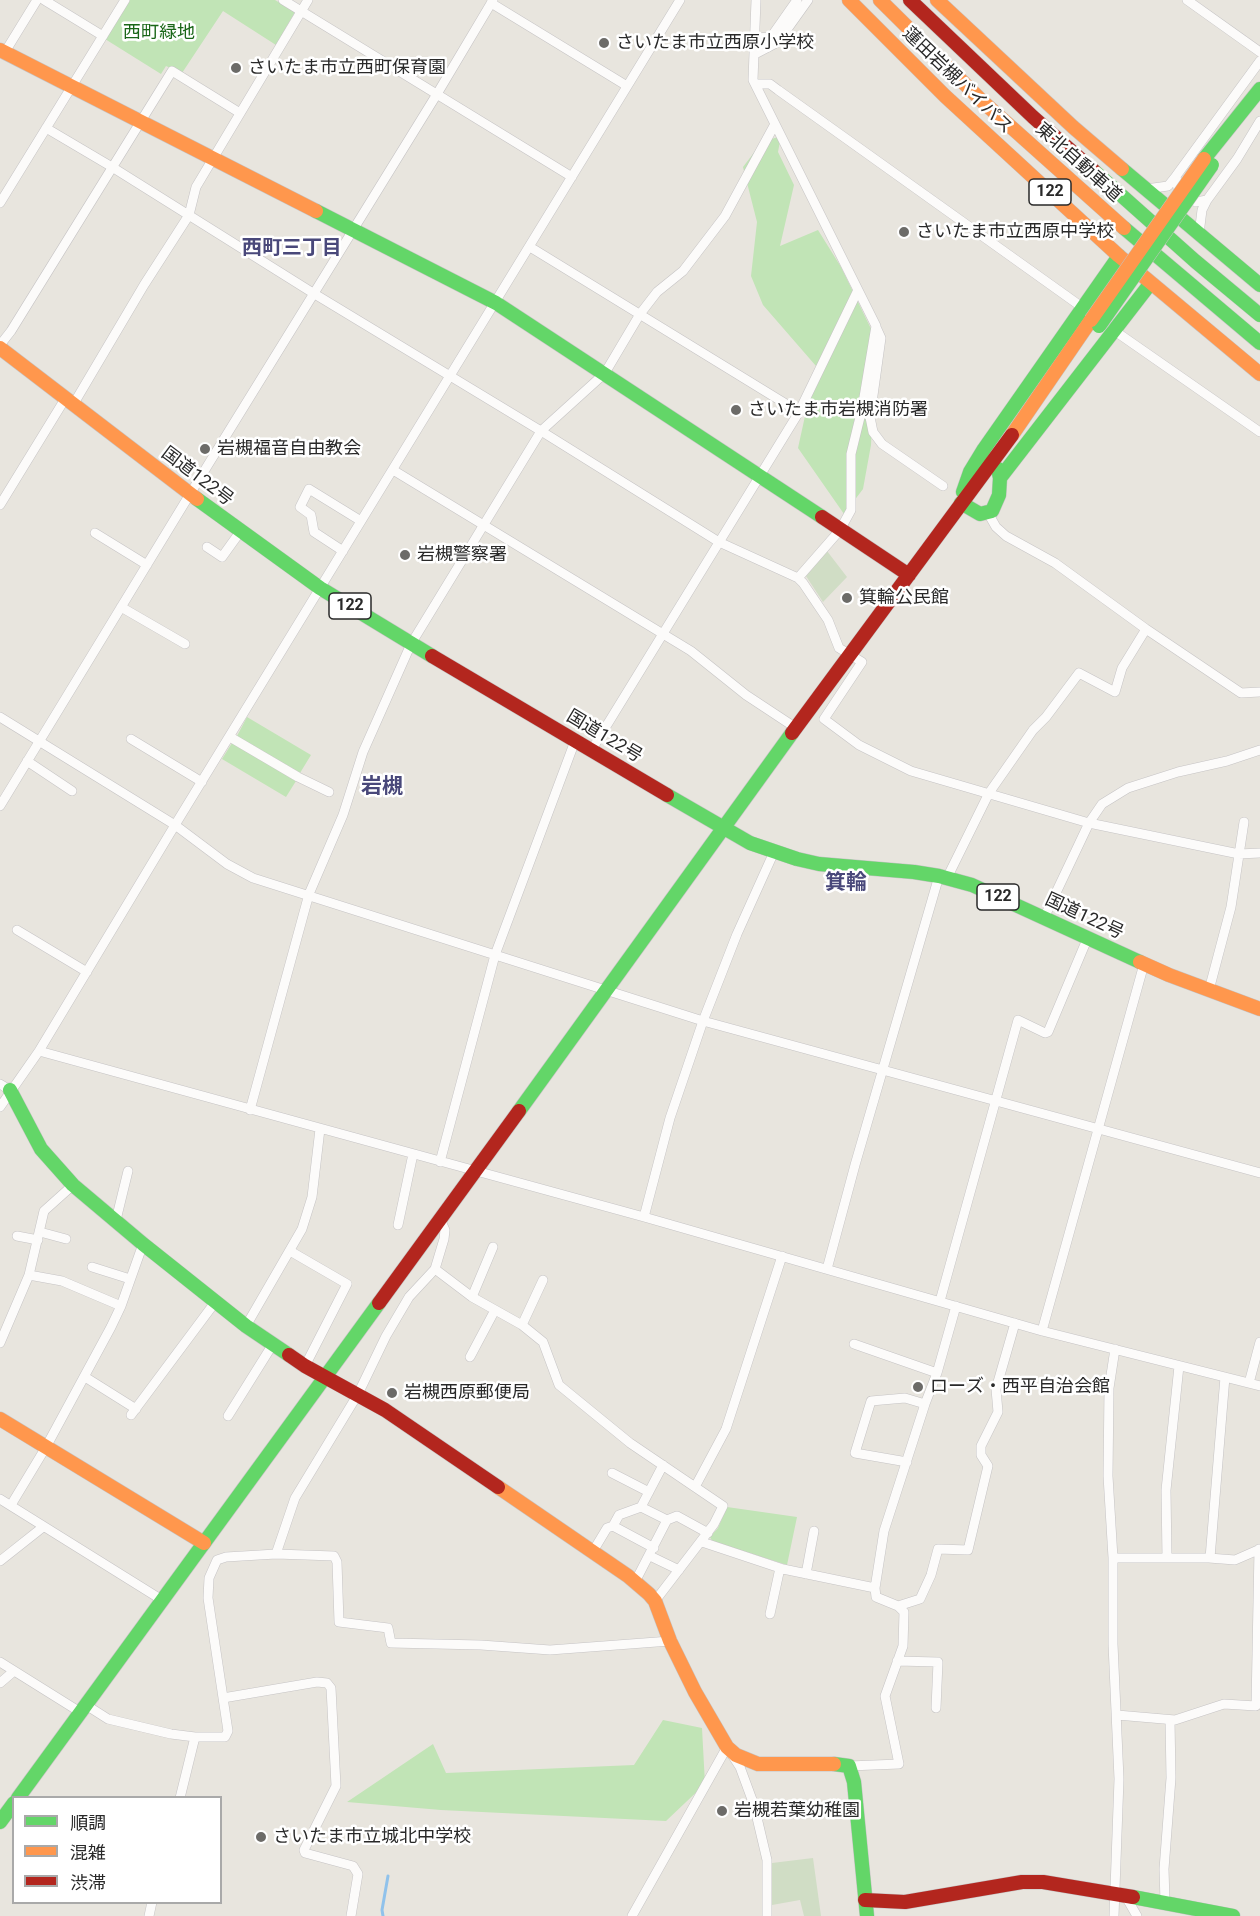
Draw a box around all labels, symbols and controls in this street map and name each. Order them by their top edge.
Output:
park label: 西町緑地 [123,22,195,44]
street label: 蓮田岩槻バイパス [898,23,1016,139]
place label: さいたま市立西原小学校 [616,32,814,54]
marker: さいたま市立西原小学校 [597,36,611,50]
place label: さいたま市立西町保育園 [248,57,446,79]
marker: さいたま市立西町保育園 [229,61,243,75]
street label: 東北自動車道 [1031,119,1125,207]
road number: 122 [1029,179,1071,205]
place label: さいたま市立西原中学校 [916,221,1114,243]
marker: さいたま市立西原中学校 [897,225,911,239]
district label: 西町三丁目 [242,237,342,261]
place label: さいたま市岩槻消防署 [748,399,928,421]
marker: さいたま市岩槻消防署 [729,403,743,417]
place label: 岩槻福音自由教会 [217,438,361,460]
marker: 岩槻福音自由教会 [198,442,212,456]
street label: 国道122号 [157,443,237,511]
place label: 岩槻警察署 [417,544,507,566]
marker: 岩槻警察署 [398,548,412,562]
place label: 箕輪公民館 [859,587,949,609]
marker: 箕輪公民館 [840,591,854,605]
road number: 122 [329,593,371,619]
street label: 国道122号 [562,706,646,768]
district label: 岩槻 [361,775,403,801]
district label: 箕輪 [825,871,867,897]
road number: 122 [977,884,1019,910]
street label: 国道122号 [1041,889,1127,945]
place label: ローズ・西平自治会館 [930,1376,1110,1398]
marker: ローズ・西平自治会館 [911,1380,925,1394]
place label: 岩槻西原郵便局 [404,1382,530,1404]
marker: 岩槻西原郵便局 [385,1386,399,1400]
legend [12,1796,222,1904]
place label: 岩槻若葉幼稚園 [734,1800,860,1822]
marker: 岩槻若葉幼稚園 [715,1804,729,1818]
text: 順調 [70,1812,106,1833]
place label: さいたま市立城北中学校 [273,1826,471,1848]
marker: さいたま市立城北中学校 [254,1830,268,1844]
text: 混雑 [70,1842,106,1863]
text: 渋滞 [70,1872,106,1893]

